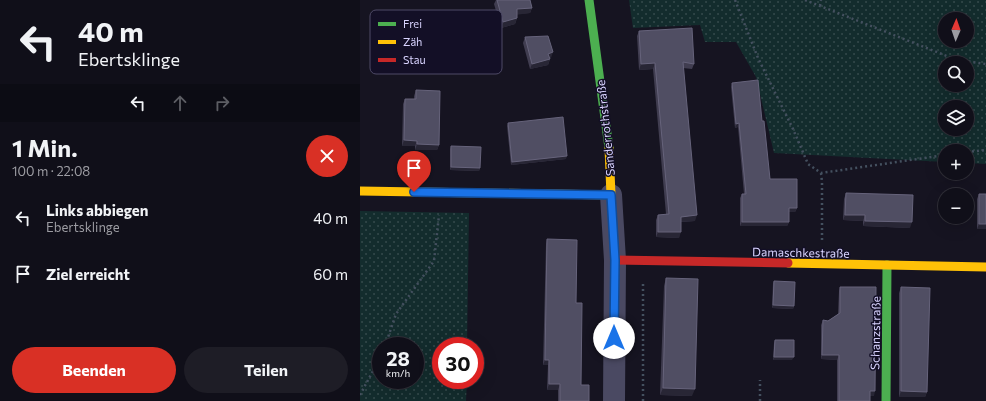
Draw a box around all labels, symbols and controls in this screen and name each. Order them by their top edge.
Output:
legend [370,10,502,74]
north arrow [938,12,974,48]
map controls [938,12,974,224]
text: 40 m [78,14,144,48]
icon: left [12,16,64,68]
text: Frei [403,17,422,30]
text: Zäh [403,35,422,48]
text: Ebertsklinge [78,48,180,70]
text: Stau [403,53,426,66]
button: search [938,56,974,92]
street label: Sanderrothstraße [593,79,617,177]
icon: left [127,92,149,114]
icon: ahead [169,92,191,114]
icon: right [211,92,233,114]
button: layers [938,100,974,136]
text: 1 Min. [12,133,78,162]
button: close [306,135,348,177]
button: + [938,144,974,180]
pin [397,151,431,192]
icon: arrive [403,157,425,179]
text: 100 m · 22:08 [12,163,90,179]
button: − [938,188,974,224]
text: Links abbiegen [46,201,148,219]
icon: left [12,207,34,229]
text: 40 m [313,209,348,227]
text: Ebertsklinge [46,219,120,235]
street label: Damaschkestraße [752,244,850,260]
icon: arrive [12,263,34,285]
text: Ziel erreicht [46,265,130,283]
text: 60 m [313,265,348,283]
street label: Schanzstraße [867,296,883,370]
position arrow [593,317,635,359]
speed limit sign: 30 [432,337,484,389]
text: 28 [386,346,410,370]
button: Beenden [12,347,176,393]
button: Teilen [184,347,348,393]
text: km/h [386,367,410,379]

